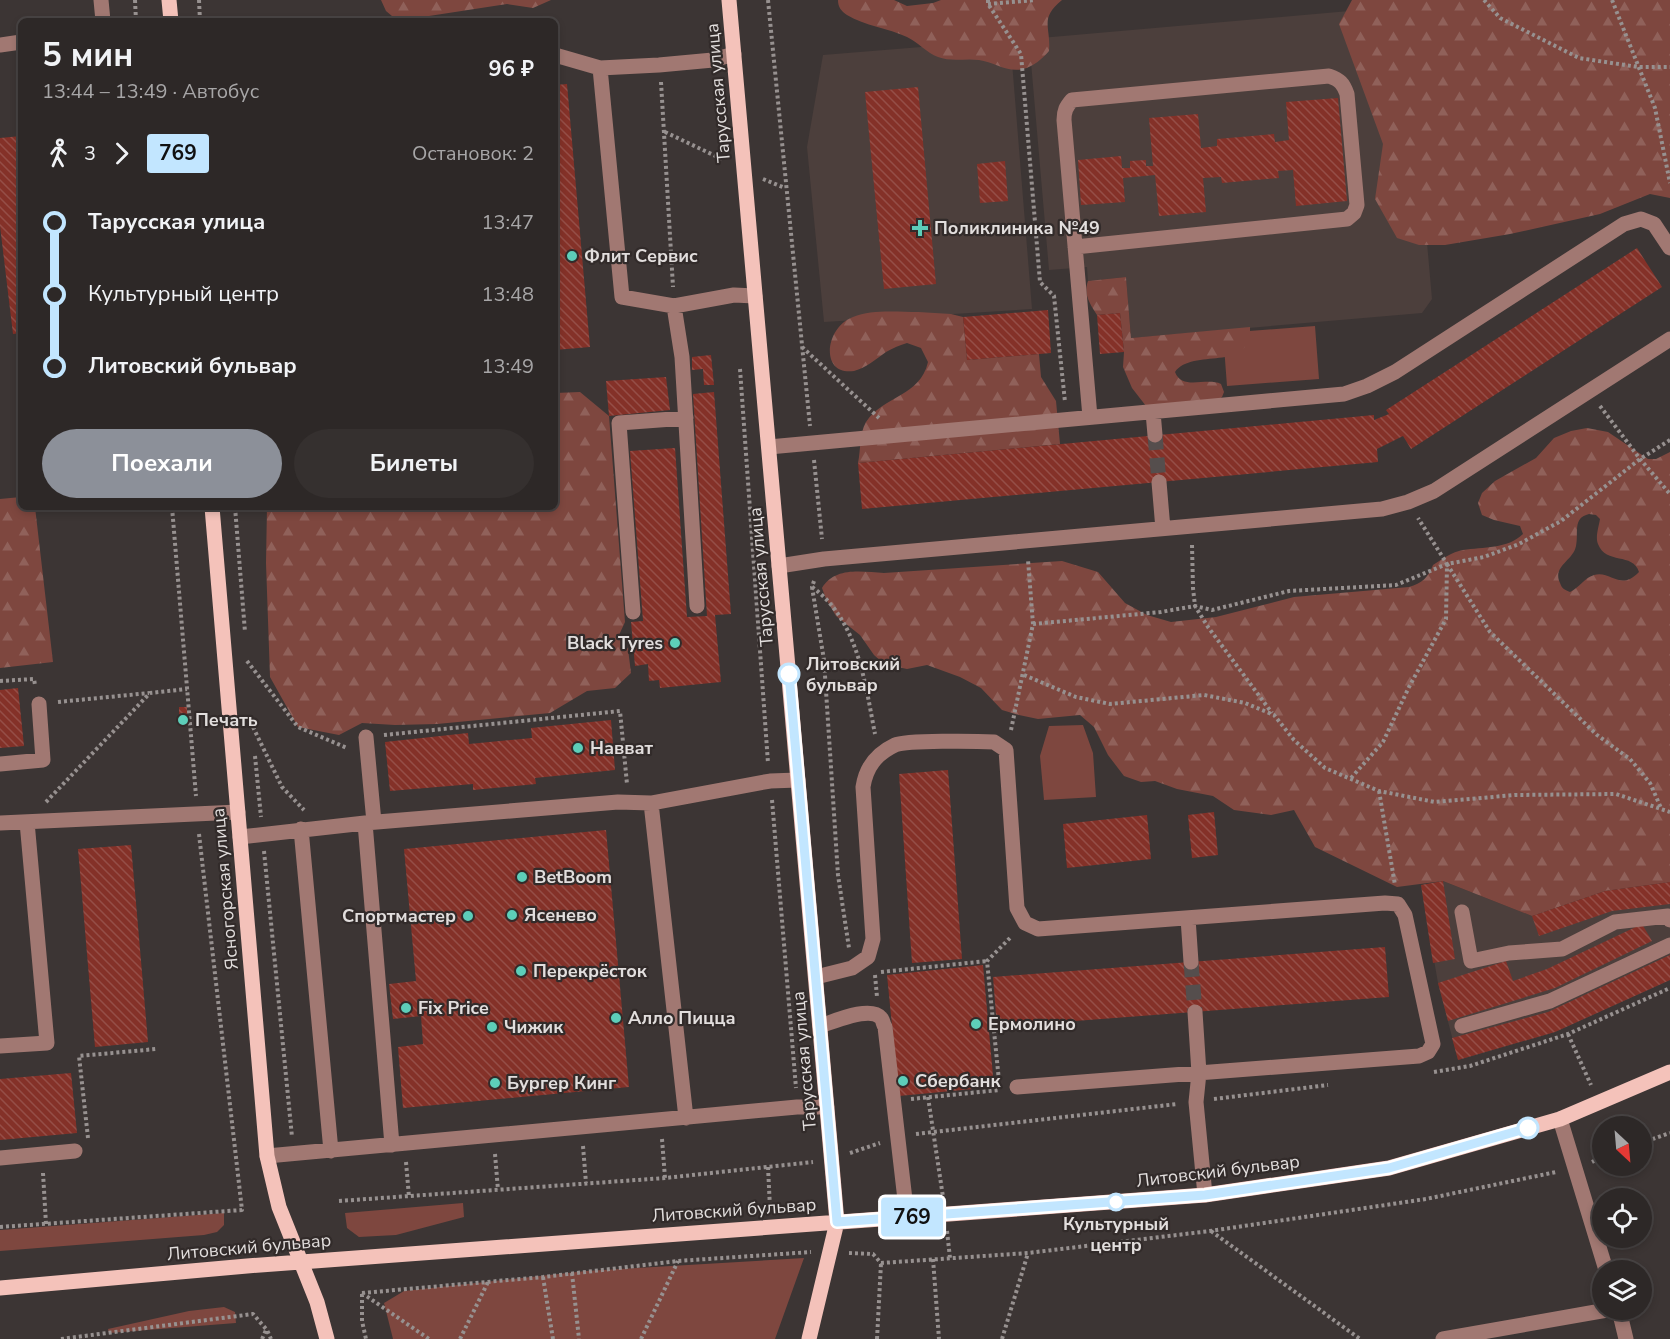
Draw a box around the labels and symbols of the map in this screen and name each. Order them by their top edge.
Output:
street label: Тарусская улица [700,22,736,164]
place label: Поликлиника №49 [934,216,1100,240]
marker: Поликлиника №49 [911,219,929,237]
place label: Флит Сервис [584,244,698,268]
marker: Флит Сервис [565,249,579,263]
street label: Тарусская улица [743,506,779,648]
place label: Black Tyres [567,631,663,655]
marker: Black Tyres [668,636,682,650]
place label: Литовский бульвар [806,652,900,697]
marker: Литовский бульвар [778,663,800,685]
place label: Печать [195,708,258,732]
marker: Печать [176,713,190,727]
place label: Навват [590,736,654,760]
marker: Навват [571,741,585,755]
street label: Ясногорская улица [206,807,244,971]
place label: BetBoom [534,865,612,889]
marker: BetBoom [515,870,529,884]
place label: Ясенево [524,903,597,927]
place label: Спортмастер [342,904,456,928]
marker: Ясенево [505,908,519,922]
marker: Спортмастер [461,909,475,923]
place label: Перекрёсток [533,959,648,983]
marker: Перекрёсток [514,964,528,978]
street label: Тарусская улица [786,990,822,1132]
place label: Fix Price [418,996,489,1020]
marker: Fix Price [399,1001,413,1015]
place label: Алло Пицца [628,1006,736,1030]
marker: Алло Пицца [609,1011,623,1025]
place label: Ермолино [988,1012,1076,1036]
place label: Чижик [504,1015,564,1039]
marker: Ермолино [969,1017,983,1031]
marker: Чижик [485,1020,499,1034]
place label: Сбербанк [915,1069,1002,1093]
place label: Бургер Кинг [507,1071,616,1095]
marker: Сбербанк [896,1074,910,1088]
marker: Бургер Кинг [488,1076,502,1090]
north arrow [1592,1116,1652,1176]
unlabelled marker [1517,1117,1539,1139]
street label: Литовский бульвар [1135,1149,1301,1193]
street label: Литовский бульвар [651,1192,817,1228]
marker: Культурный центр [1107,1193,1125,1211]
line badge: 769 [878,1198,946,1236]
place label: Культурный центр [1063,1212,1169,1257]
street label: Литовский бульвар [166,1228,332,1266]

